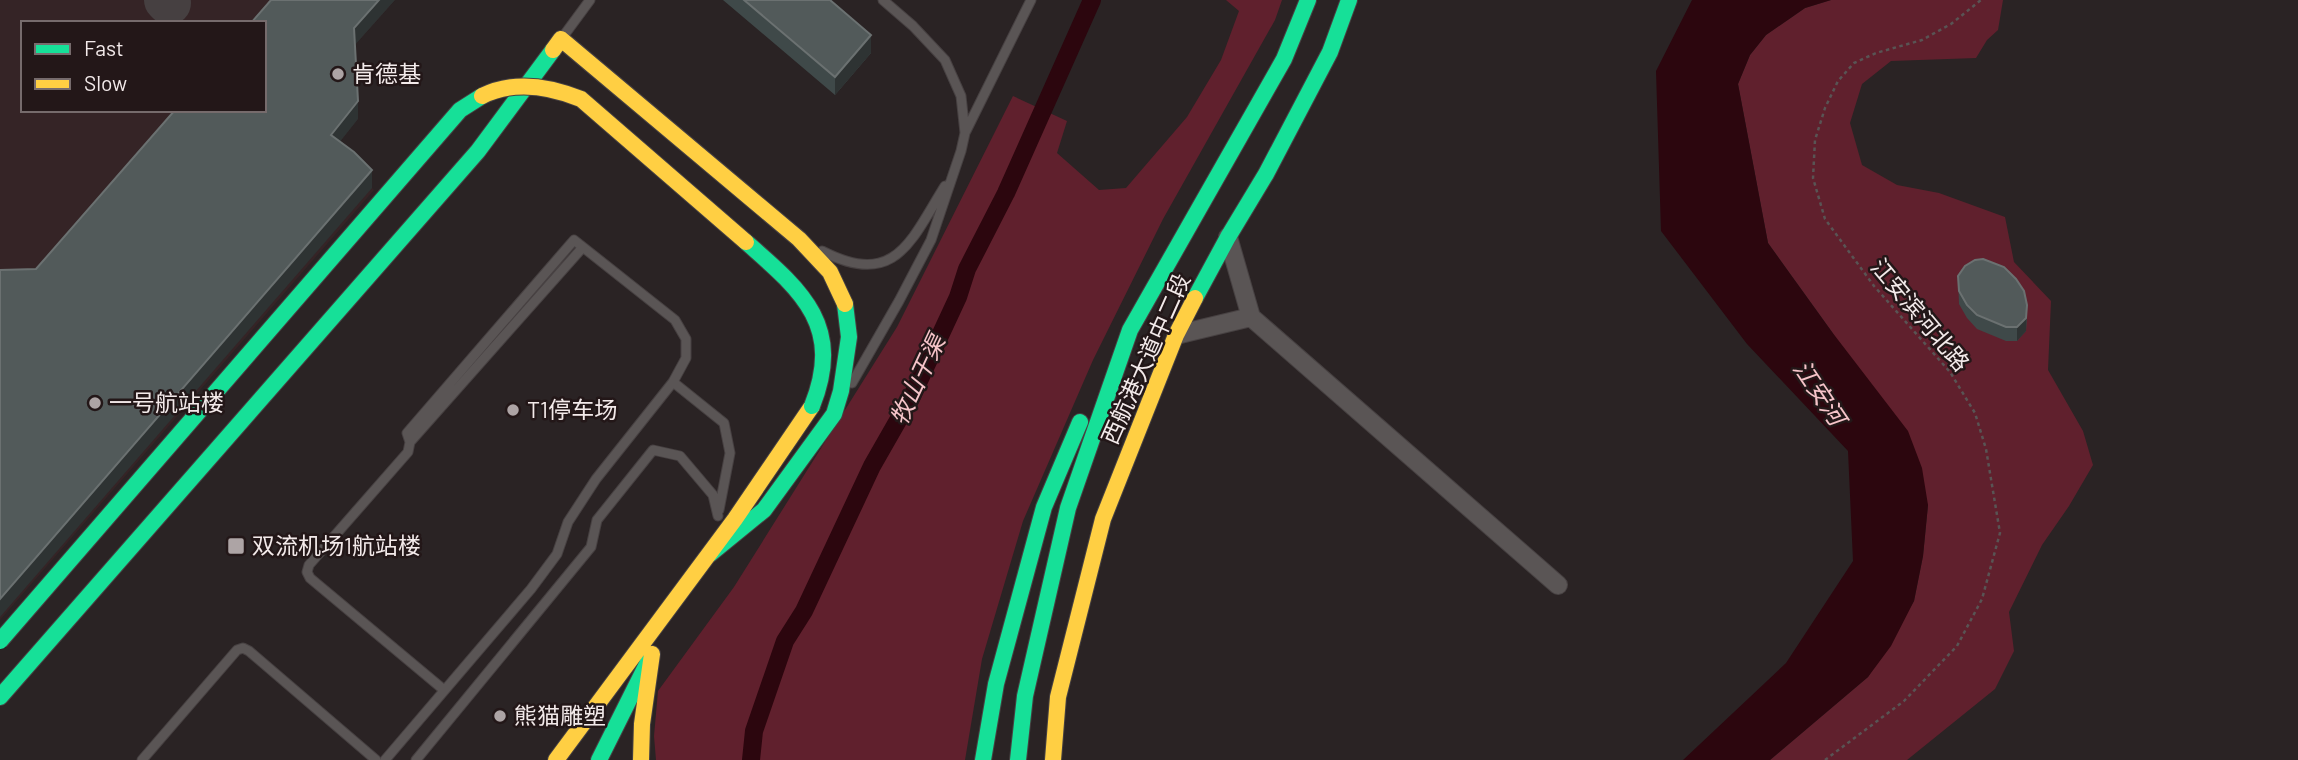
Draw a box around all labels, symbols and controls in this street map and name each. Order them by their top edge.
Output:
legend [21,21,266,112]
text: Fast [84,35,124,60]
place label: 肯德基 [352,59,421,87]
marker: 肯德基 [330,66,346,82]
text: Slow [84,70,127,95]
street label: 江安滨河北路 [1866,253,1976,376]
street label: 西航港大道中二段 [1095,269,1195,448]
water label: 牧山干渠 [883,327,951,429]
water label: 江安河 [1788,354,1855,433]
place label: 一号航站楼 [109,388,224,416]
marker: 一号航站楼 [87,395,103,411]
place label: T1停车场 [527,395,617,423]
marker: T1停车场 [505,402,521,418]
place label: 双流机场1航站楼 [252,531,421,559]
marker: 双流机场1航站楼 [226,536,246,556]
place label: 熊猫雕塑 [514,701,606,729]
marker: 熊猫雕塑 [492,708,508,724]

